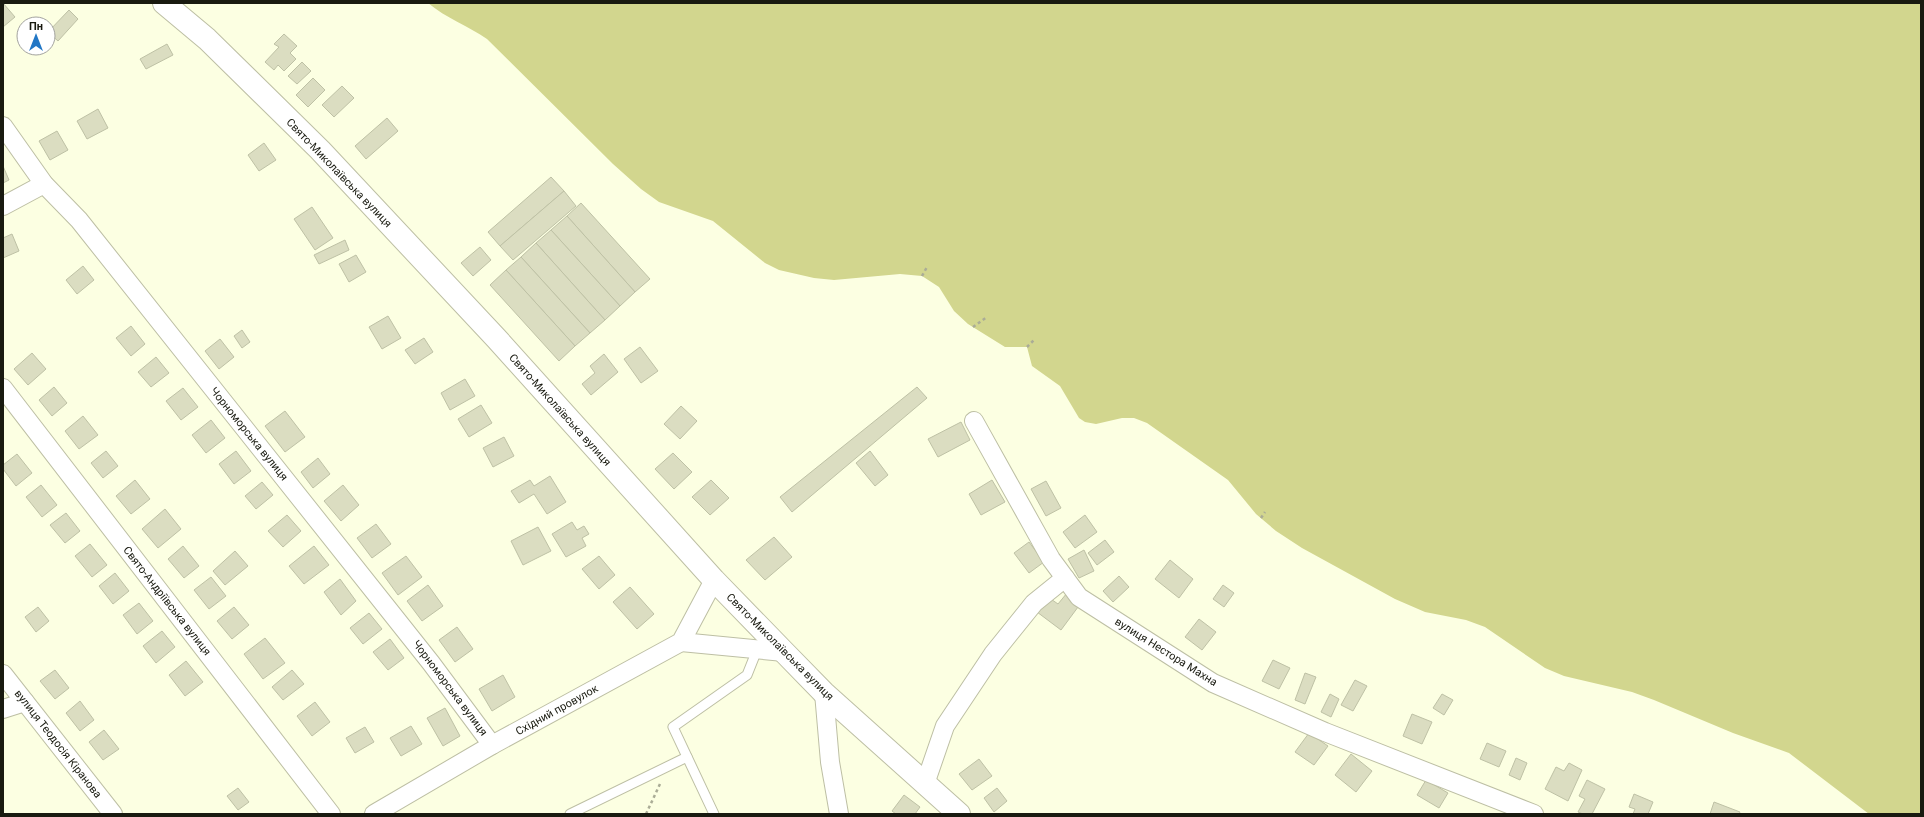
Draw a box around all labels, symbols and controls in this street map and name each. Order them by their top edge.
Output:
north arrow [16,16,56,56]
text: Пн [29,20,43,33]
street label: Свято-Миколаївська вулиця [284,116,394,230]
street label: Свято-Миколаївська вулиця [506,351,614,469]
street label: Чорноморська вулиця [207,385,291,483]
street label: Свято-Андріївська вулиця [120,544,214,658]
street label: Свято-Миколаївська вулиця [724,591,836,703]
street label: вулиця Нестора Махна [1112,615,1220,689]
street label: Чорноморська вулиця [410,638,490,738]
street label: Східний провулок [513,682,601,738]
street label: вулиця Теодосія Кіранова [12,687,104,801]

